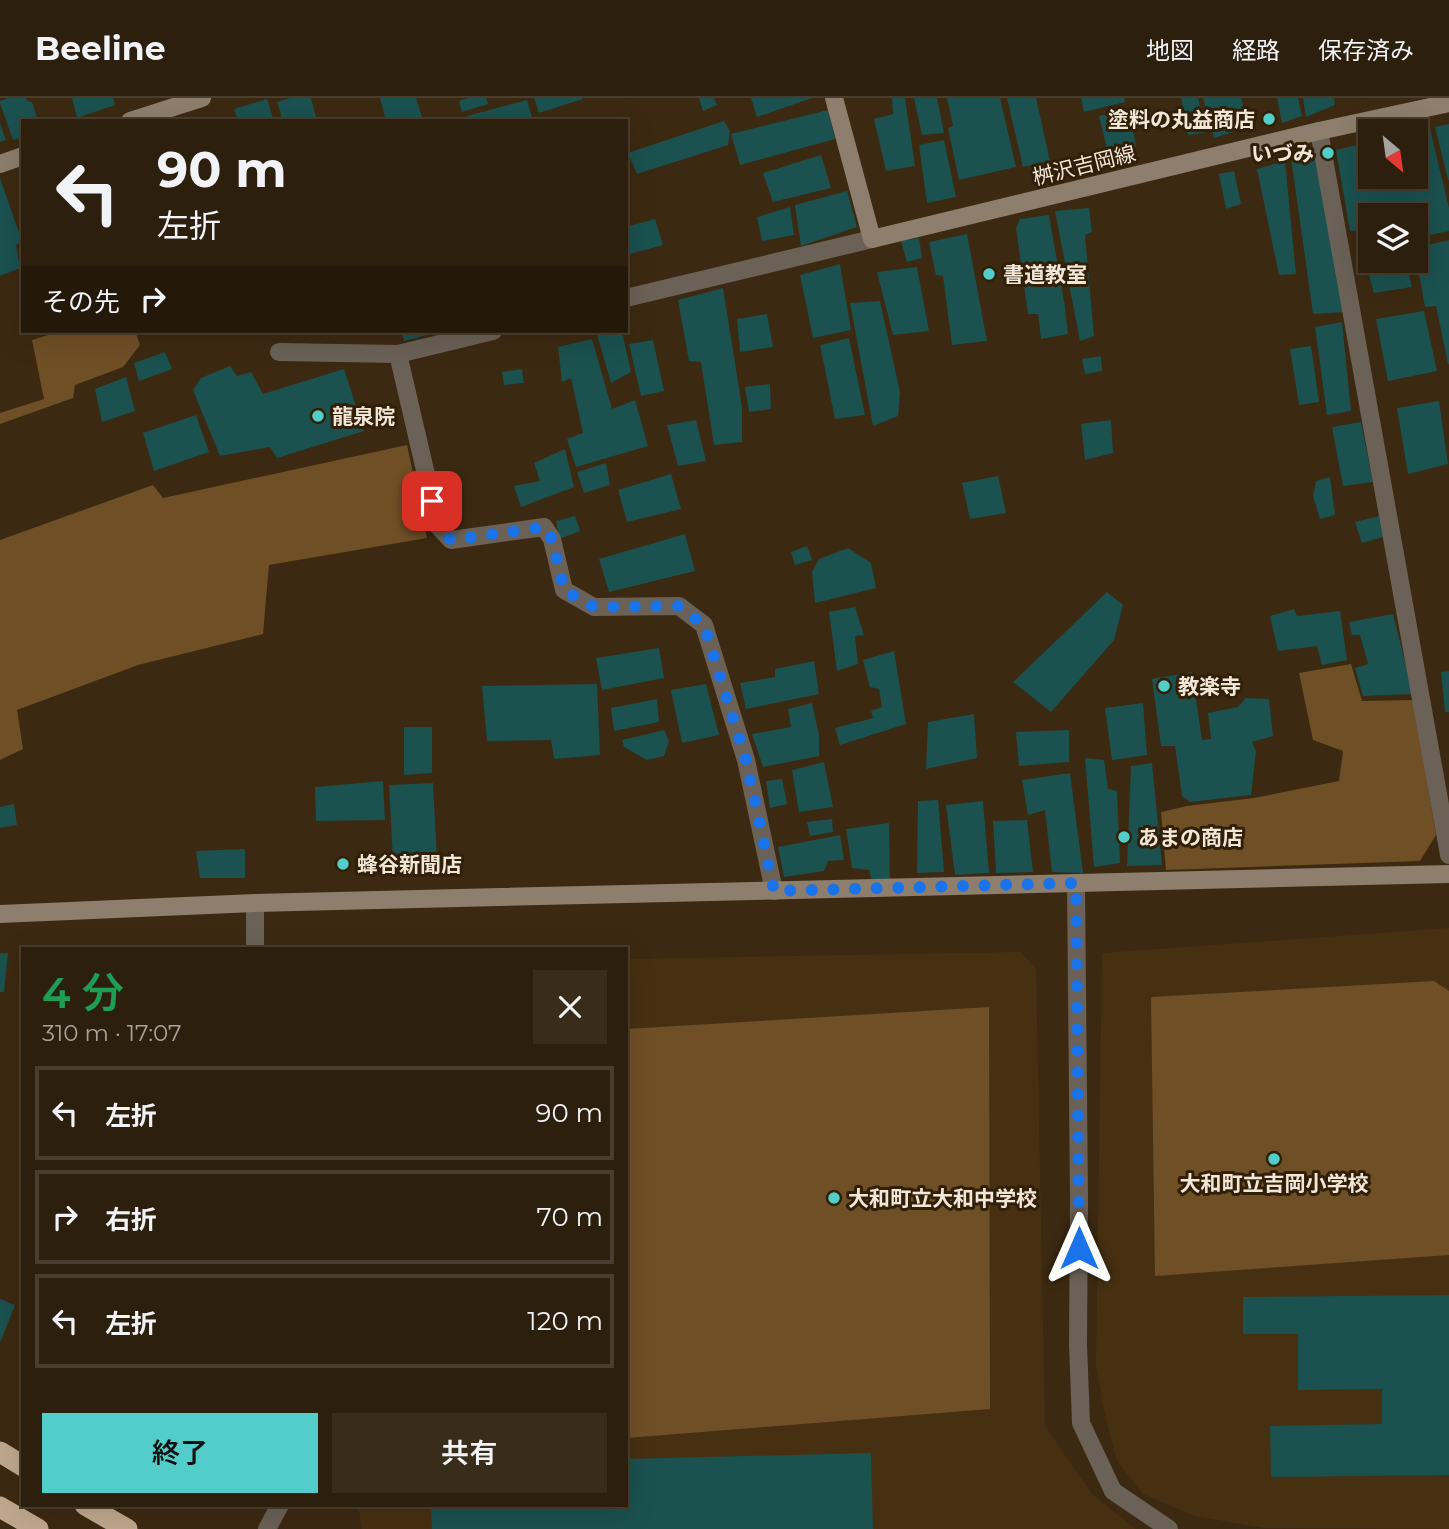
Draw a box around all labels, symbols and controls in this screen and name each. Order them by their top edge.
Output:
text: Beeline [35,28,166,68]
text: 地図 [1146,36,1194,65]
text: 経路 [1232,36,1280,65]
text: 保存済み [1318,36,1414,65]
place label: 塗料の丸益商店 [1108,107,1255,132]
marker: 塗料の丸益商店 [1261,111,1277,127]
north arrow [1358,119,1428,189]
map controls [1358,119,1428,273]
text: 90 m [157,140,287,199]
street label: 桝沢吉岡線 [1030,140,1138,190]
place label: いづみ [1251,141,1314,166]
marker: いづみ [1320,145,1336,161]
icon: left [42,147,133,238]
button: layers [1358,203,1428,273]
text: 左折 [157,206,221,245]
place label: 書道教室 [1003,262,1087,287]
marker: 書道教室 [981,266,997,282]
icon: right [134,280,172,318]
text: その先 [42,286,120,318]
place label: 龍泉院 [332,404,395,429]
marker: 龍泉院 [310,408,326,424]
pin [402,471,462,531]
icon: arrive [413,482,451,520]
place label: 教楽寺 [1178,674,1241,699]
marker: 教楽寺 [1156,678,1172,694]
place label: あまの商店 [1138,825,1243,850]
marker: あまの商店 [1116,829,1132,845]
place label: 蜂谷新聞店 [357,852,462,877]
marker: 蜂谷新聞店 [335,856,351,872]
text: 4 分 [42,967,124,1019]
button: close [533,970,607,1044]
text: 310 m · 17:07 [42,1019,182,1047]
icon: left [46,1094,84,1132]
text: 90 m [536,1097,603,1129]
text: 左折 [105,1100,157,1132]
marker: 大和町立吉岡小学校 [1266,1151,1282,1167]
place label: 大和町立吉岡小学校 [1180,1171,1369,1196]
place label: 大和町立大和中学校 [848,1186,1037,1211]
marker: 大和町立大和中学校 [826,1190,842,1206]
icon: right [46,1198,84,1236]
text: 70 m [537,1201,603,1233]
text: 右折 [105,1204,157,1236]
position arrow [1042,1211,1116,1285]
icon: left [46,1302,84,1340]
text: 120 m [527,1305,603,1337]
text: 左折 [105,1308,157,1340]
button: 終了 [42,1413,318,1493]
button: 共有 [332,1413,607,1493]

